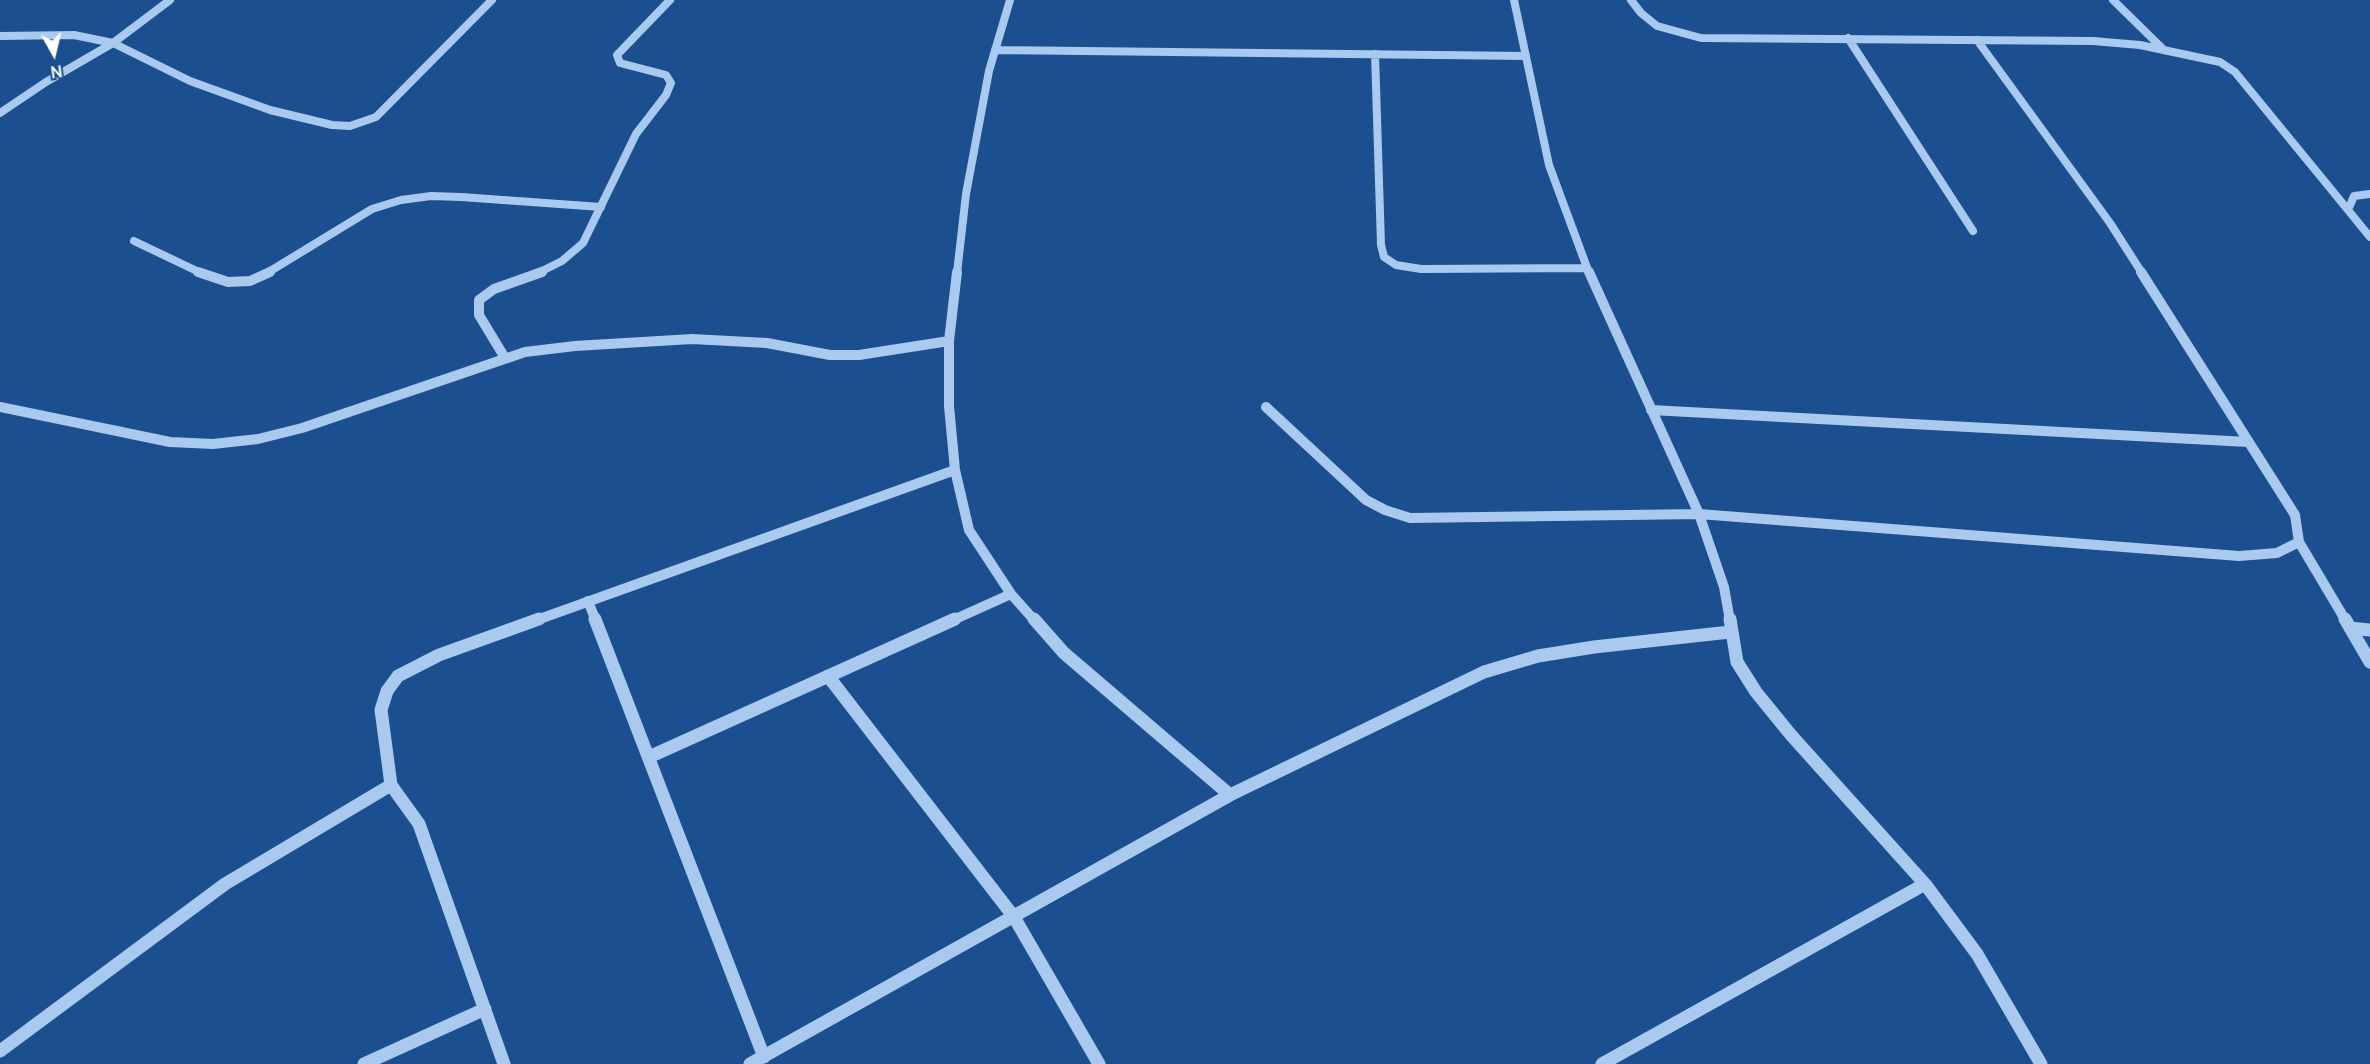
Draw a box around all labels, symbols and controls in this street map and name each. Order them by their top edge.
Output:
north arrow [24,24,84,84]
text: N [49,60,64,84]

